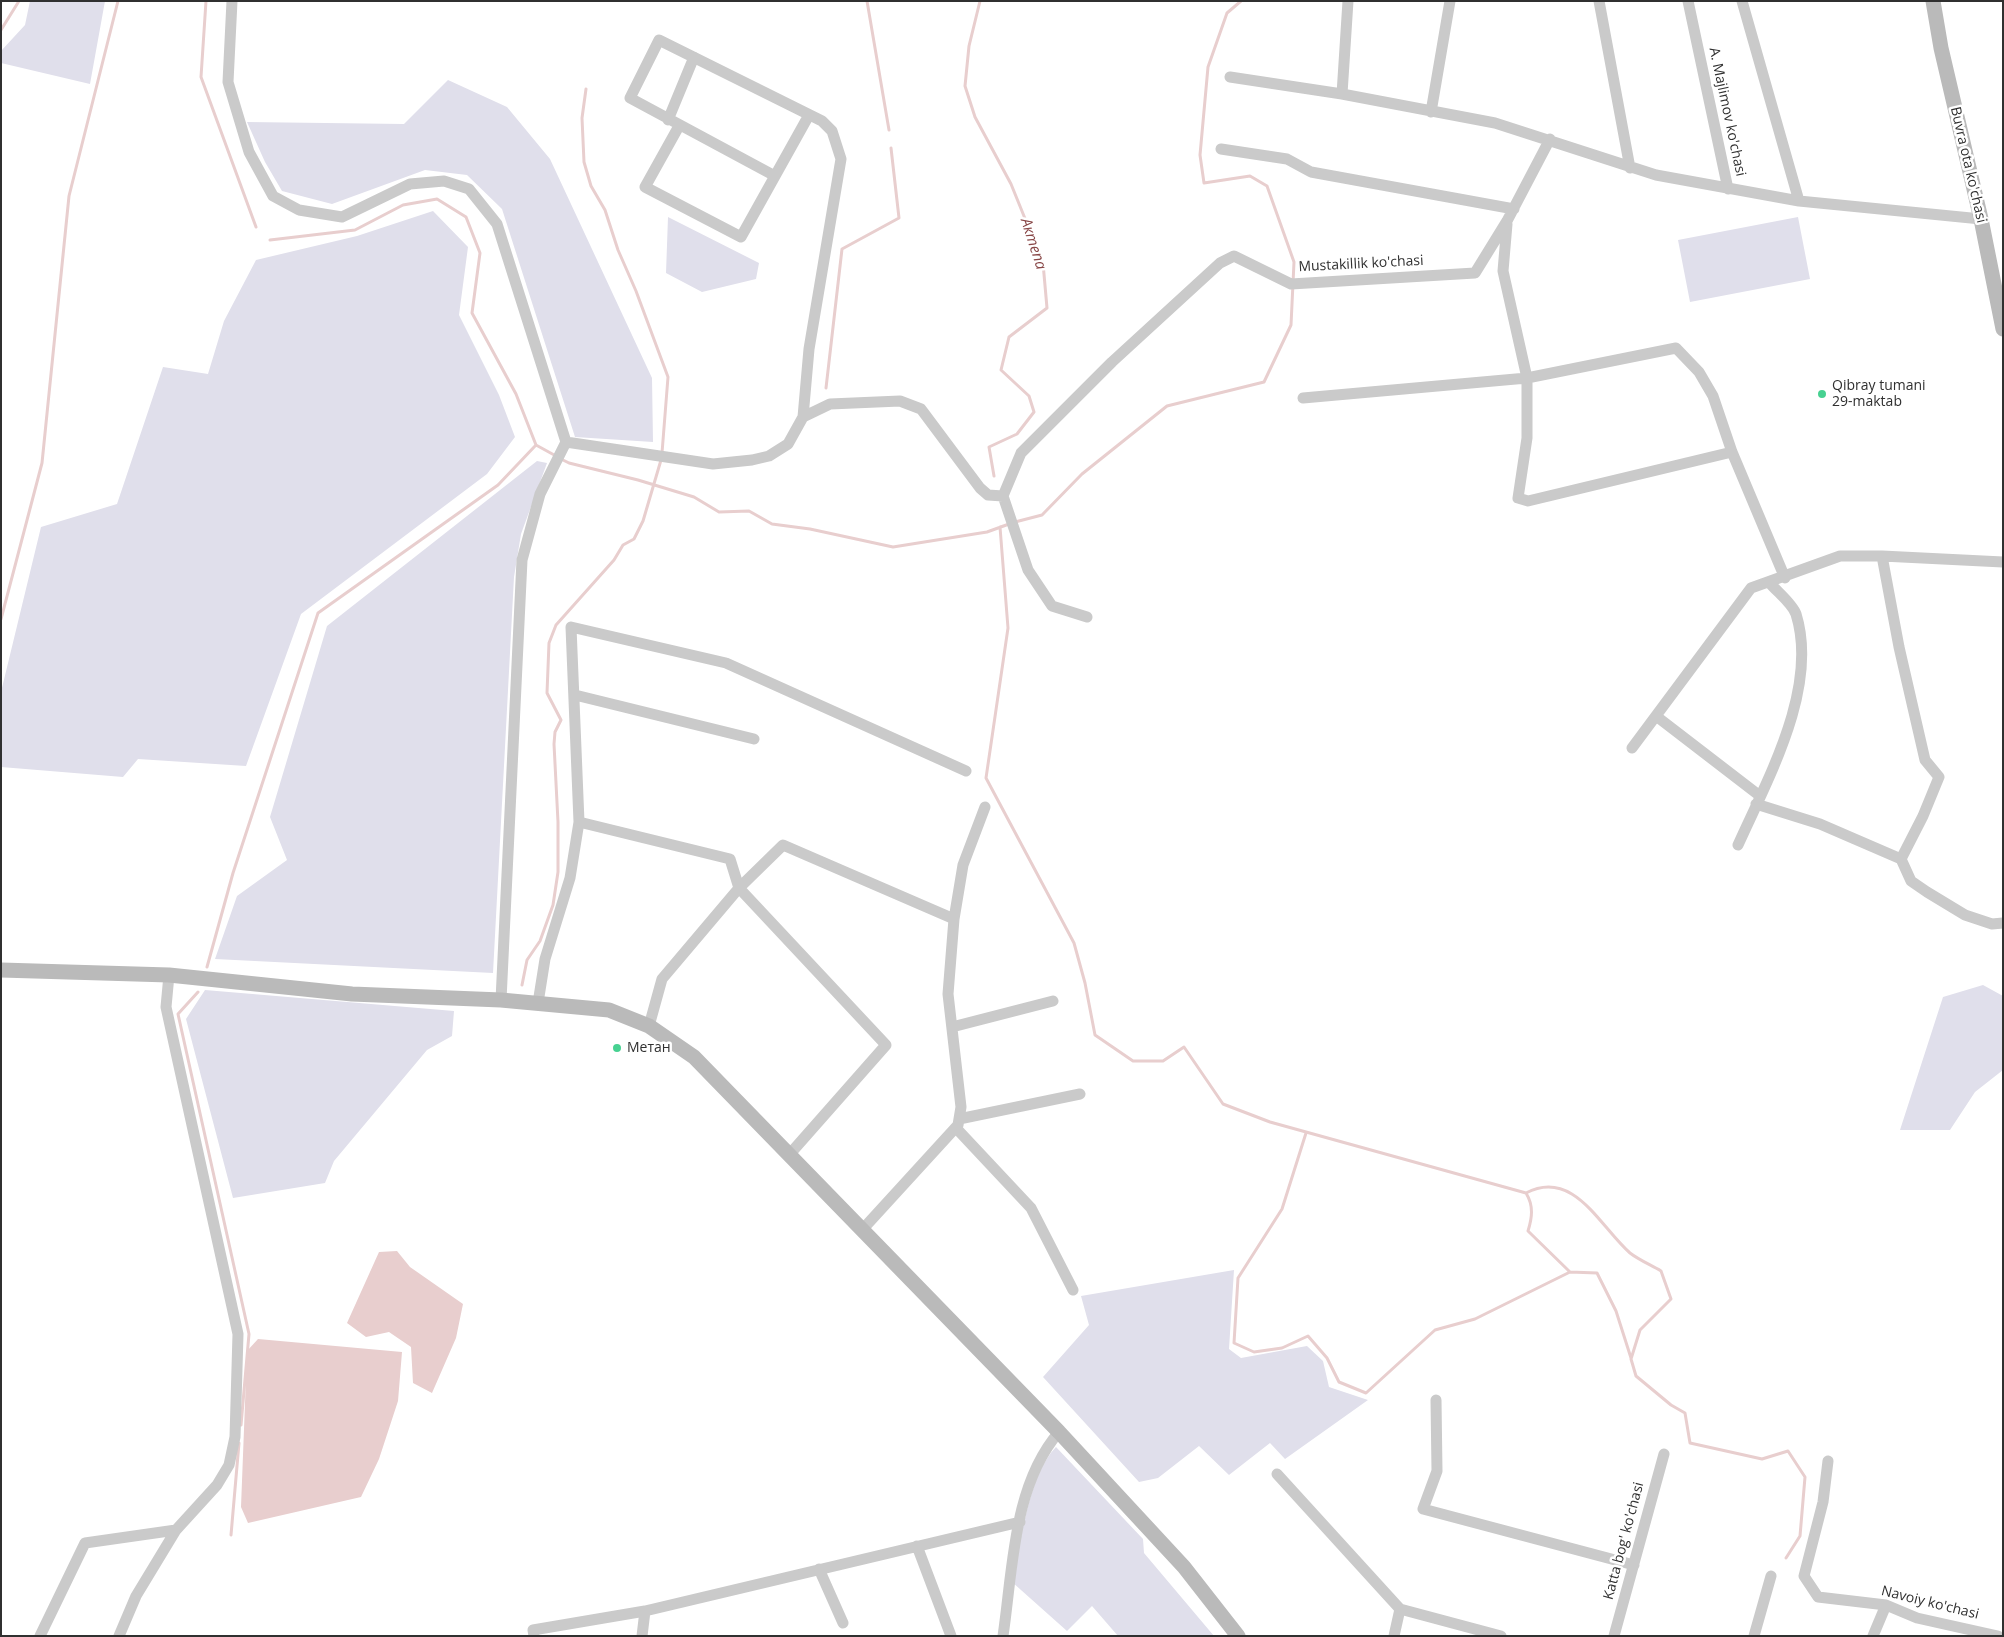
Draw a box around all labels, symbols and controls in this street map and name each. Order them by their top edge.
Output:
street label: A. Majlimov ko'chasi [1705,46,1749,178]
street label: Buvra ota ko'chasi [1946,105,1990,225]
water label: Актепа [1016,216,1050,272]
street label: Mustakillik ko'chasi [1298,252,1424,276]
place label: Qibray tumani 29-maktab [1832,378,1926,411]
marker: Qibray tumani 29-maktab [1816,388,1828,400]
place label: Метан [627,1040,671,1056]
marker: Метан [611,1042,623,1054]
street label: Katta bog' ko'chasi [1600,1480,1648,1602]
street label: Navoiy ko'chasi [1879,1583,1981,1623]

